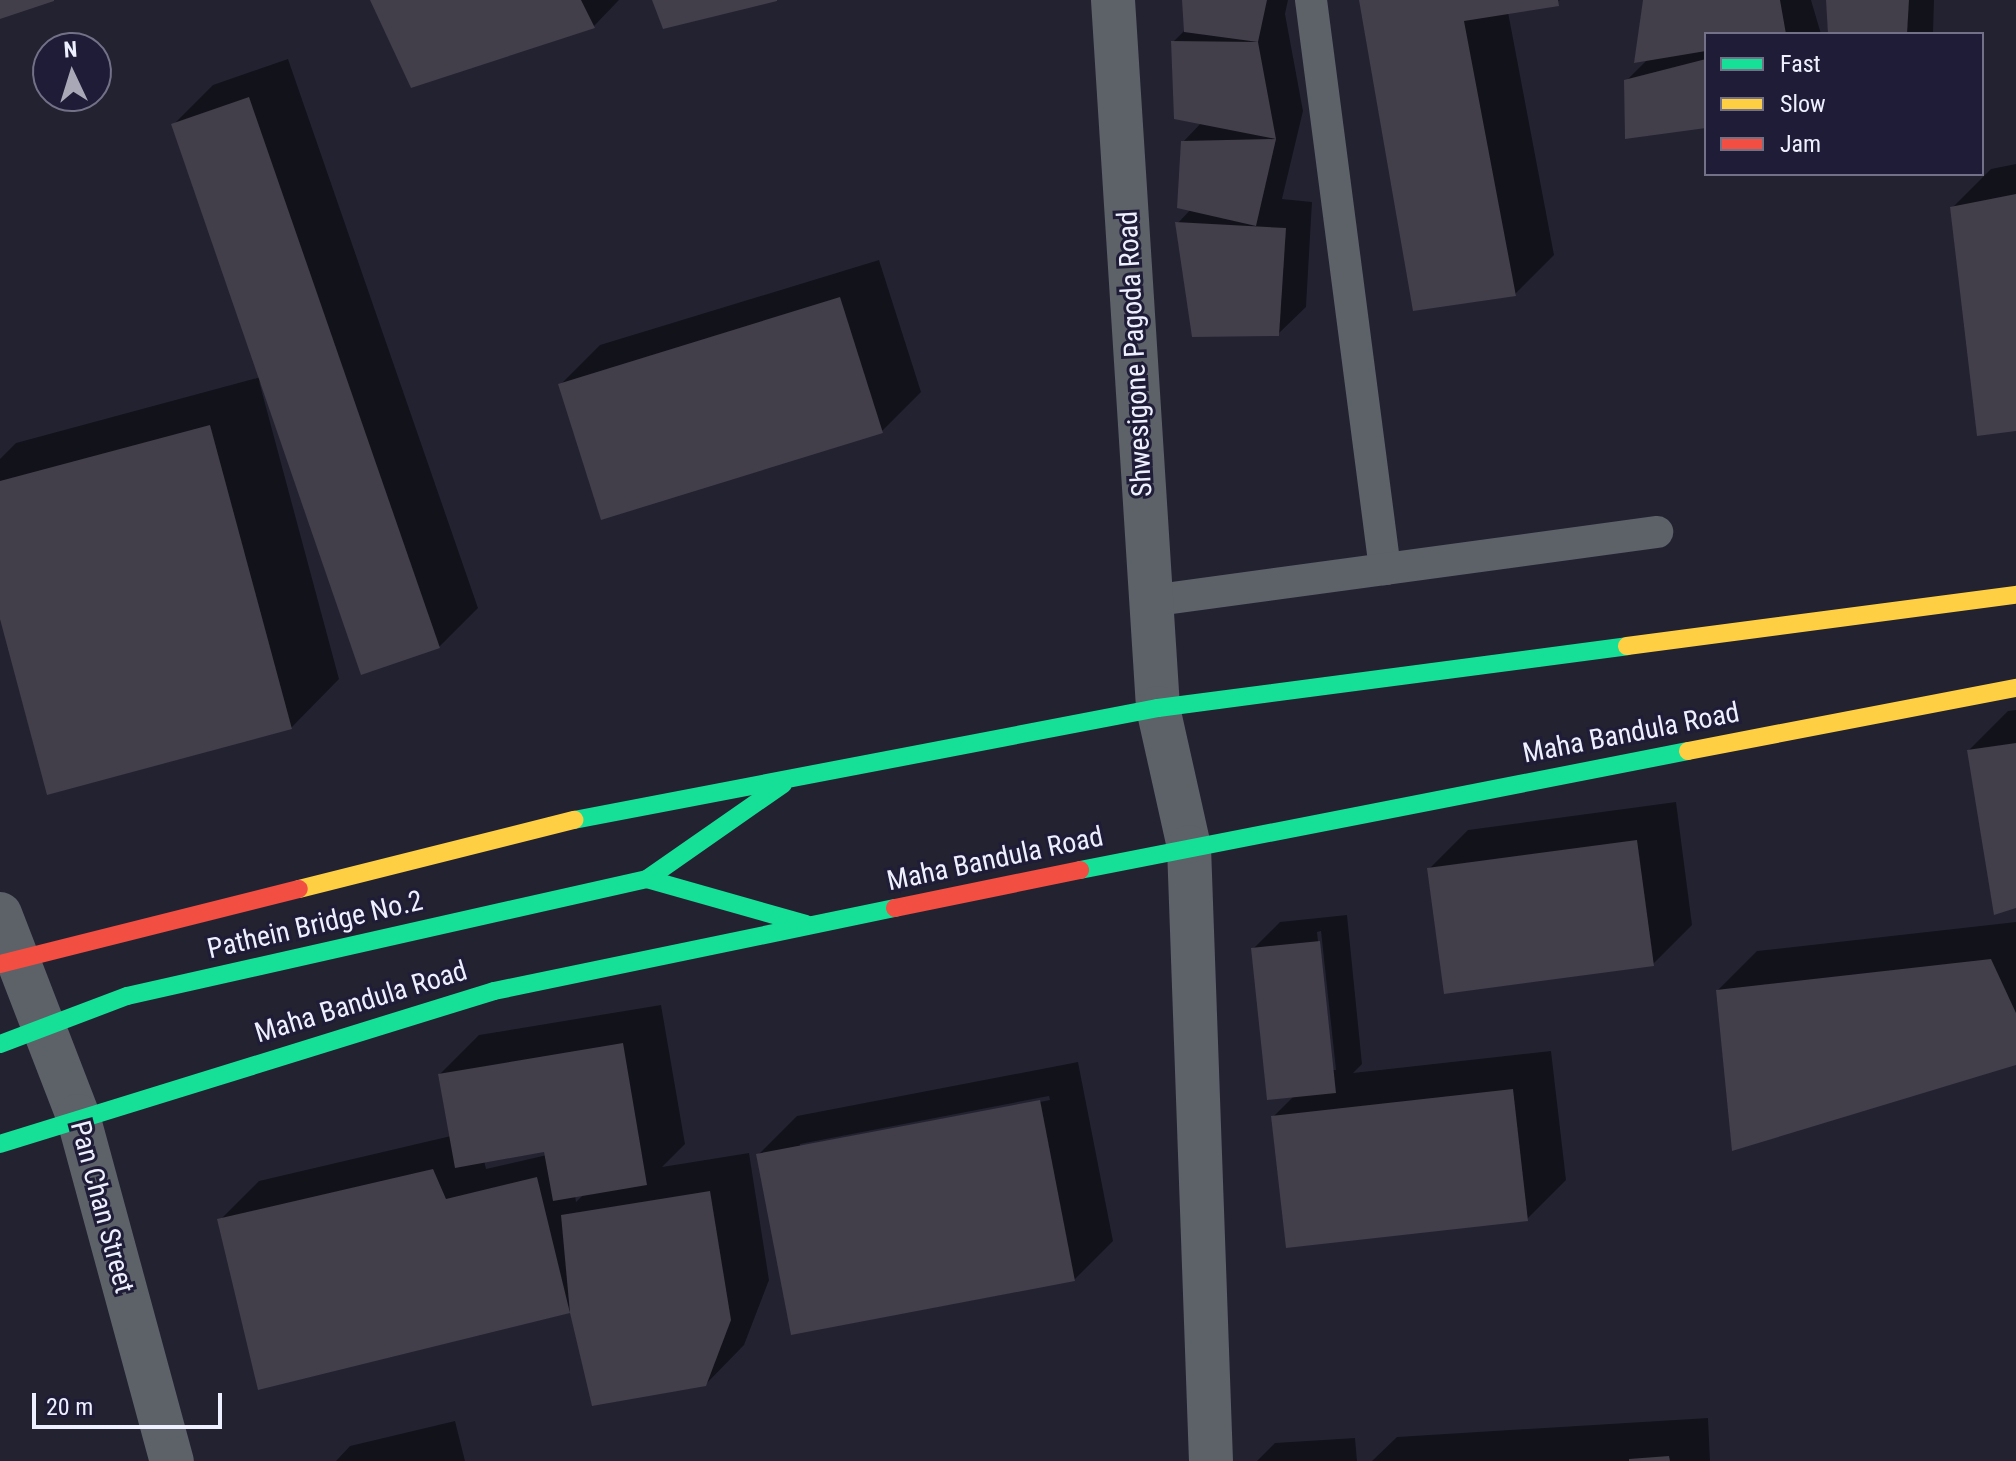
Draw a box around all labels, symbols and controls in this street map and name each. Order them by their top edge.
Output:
north arrow [32,32,112,112]
legend [1704,32,1984,176]
text: N [63,37,78,62]
text: Fast [1780,50,1821,78]
text: Slow [1780,90,1826,118]
text: Jam [1780,130,1821,158]
street label: Shwesigone Pagoda Road [1111,210,1159,498]
street label: Maha Bandula Road [1520,696,1742,770]
street label: Maha Bandula Road [884,820,1106,898]
street label: Pathein Bridge No.2 [204,884,426,966]
street label: Maha Bandula Road [251,954,471,1050]
street label: Pan Chan Street [63,1117,141,1297]
scale bar [36,1377,226,1427]
text: 20 m [46,1393,93,1421]

